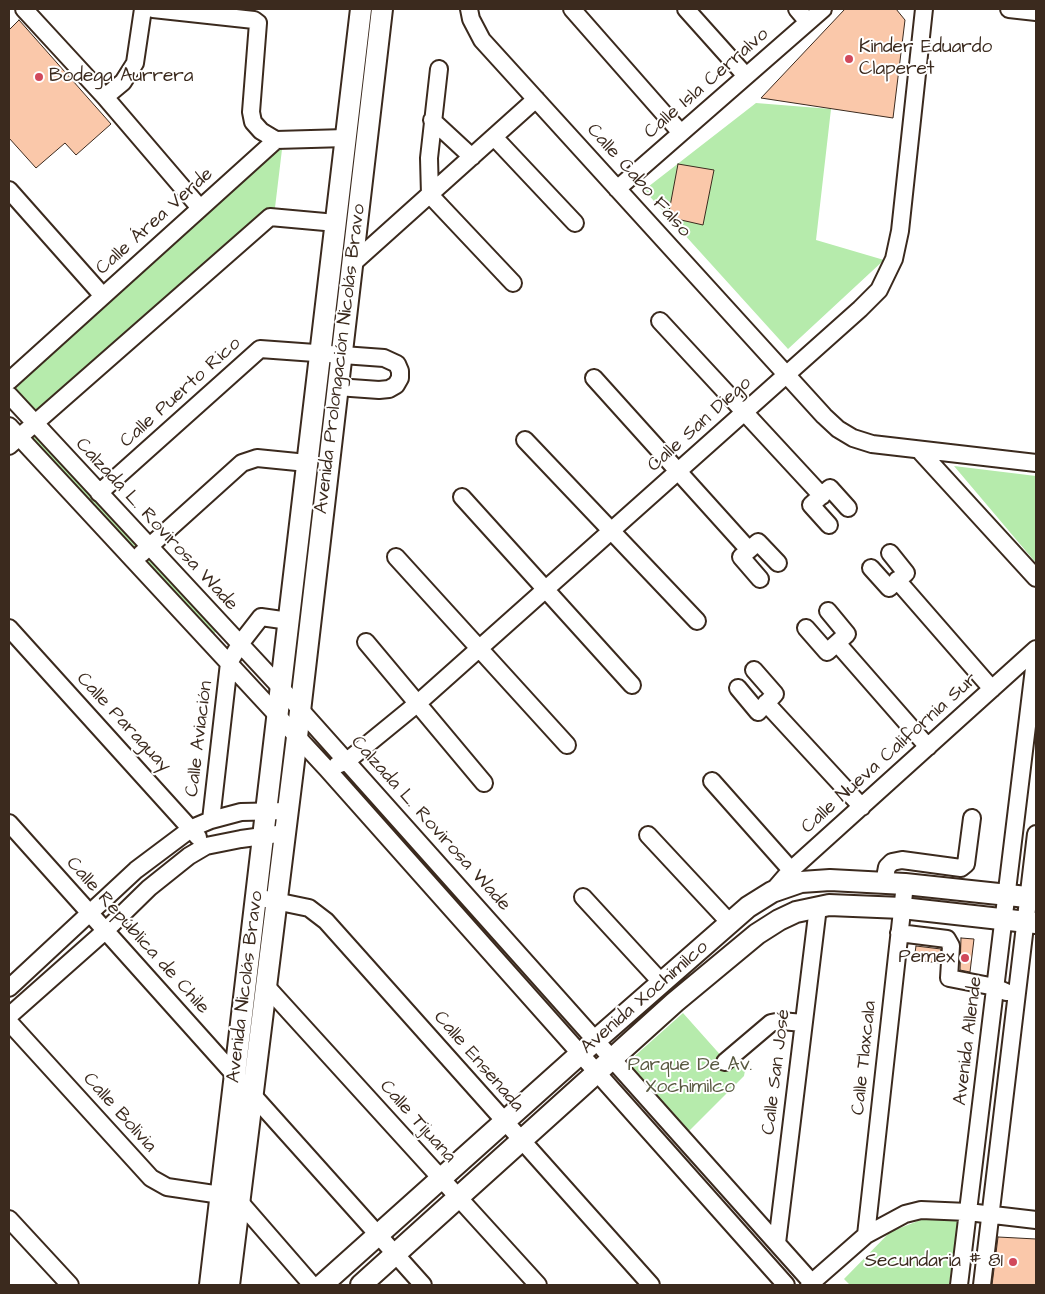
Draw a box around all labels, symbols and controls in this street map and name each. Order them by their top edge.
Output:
street label: Calle Isla Cerralvo [640,24,774,144]
place label: Kinder Eduardo Claperet [859,37,992,81]
marker: Kinder Eduardo Claperet [843,53,855,65]
place label: Bodega Aurrera [49,66,194,88]
marker: Bodega Aurrera [33,71,45,83]
street label: Calle Cabo Falso [581,119,695,243]
street label: Calle Área Verde [92,163,218,281]
street label: Avenida Prolongación Nicolás Bravo [311,203,371,515]
street label: Calle Puerto Rico [116,333,246,453]
street label: Calle San Diego [643,372,757,478]
street label: Calzada L. Rovirosa Wade [70,434,242,616]
street label: Calle Paraguay [71,668,175,778]
street label: Calle Nueva California Sur [797,669,983,839]
street label: Calle Aviación [182,680,218,798]
street label: Calzada L. Rovirosa Wade [345,732,515,916]
street label: Calle República de Chile [60,853,214,1019]
street label: Avenida Nicolás Bravo [223,890,269,1084]
street label: Avenida Xochimilco [577,936,713,1060]
place label: Pemex [899,947,955,969]
marker: Pemex [959,952,971,964]
street label: Avenida Allende [950,975,988,1107]
street label: Calle Tlaxcala [848,1000,882,1116]
street label: Calle Ensenada [428,1007,528,1117]
street label: Calle San José [758,1008,796,1136]
park label: Parque De Av. Xochimilco [628,1055,752,1099]
street label: Calle Bolivia [77,1068,161,1158]
street label: Calle Tijuana [374,1076,460,1168]
place label: Secundaria # 81 [865,1251,1003,1273]
marker: Secundaria # 81 [1007,1256,1019,1268]

